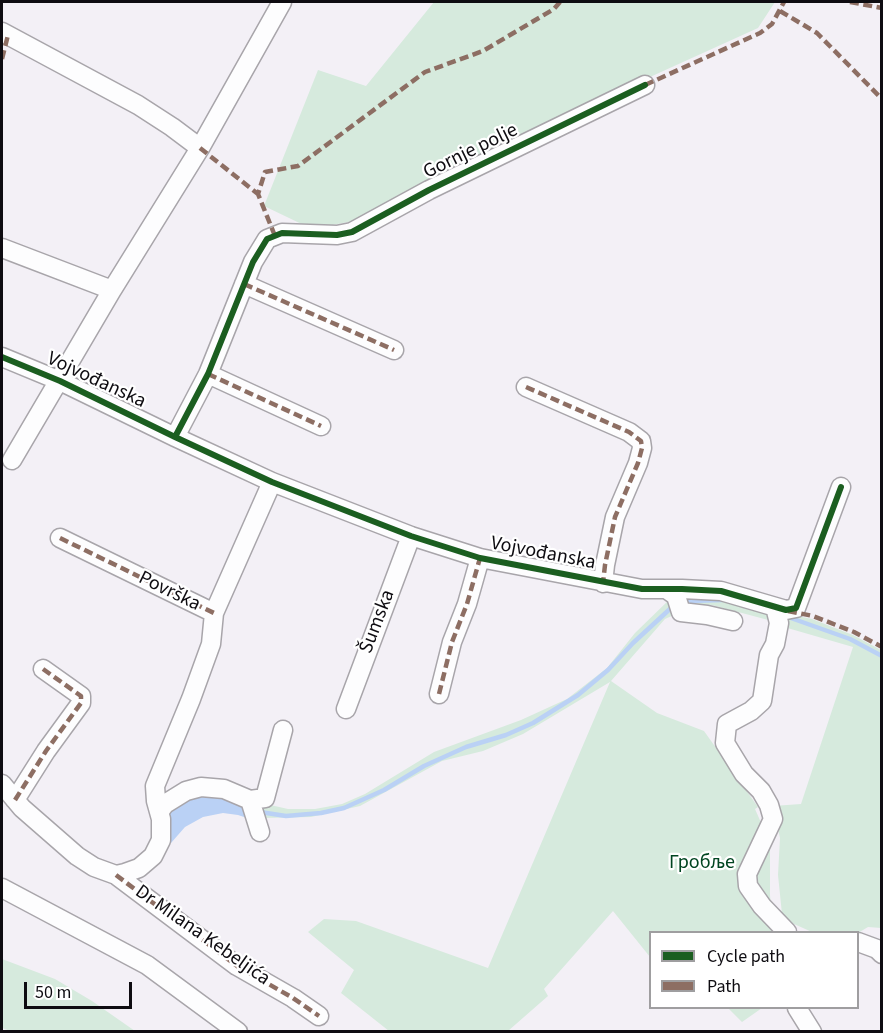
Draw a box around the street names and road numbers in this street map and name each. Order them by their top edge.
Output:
street label: Gornje polje [420,119,522,185]
street label: Vojvođanska [43,348,149,414]
street label: Vojvođanska [489,532,597,576]
street label: Površka [134,567,204,617]
street label: Šumska [355,587,401,657]
street label: Dr Milana Kebeljića [130,880,274,992]

